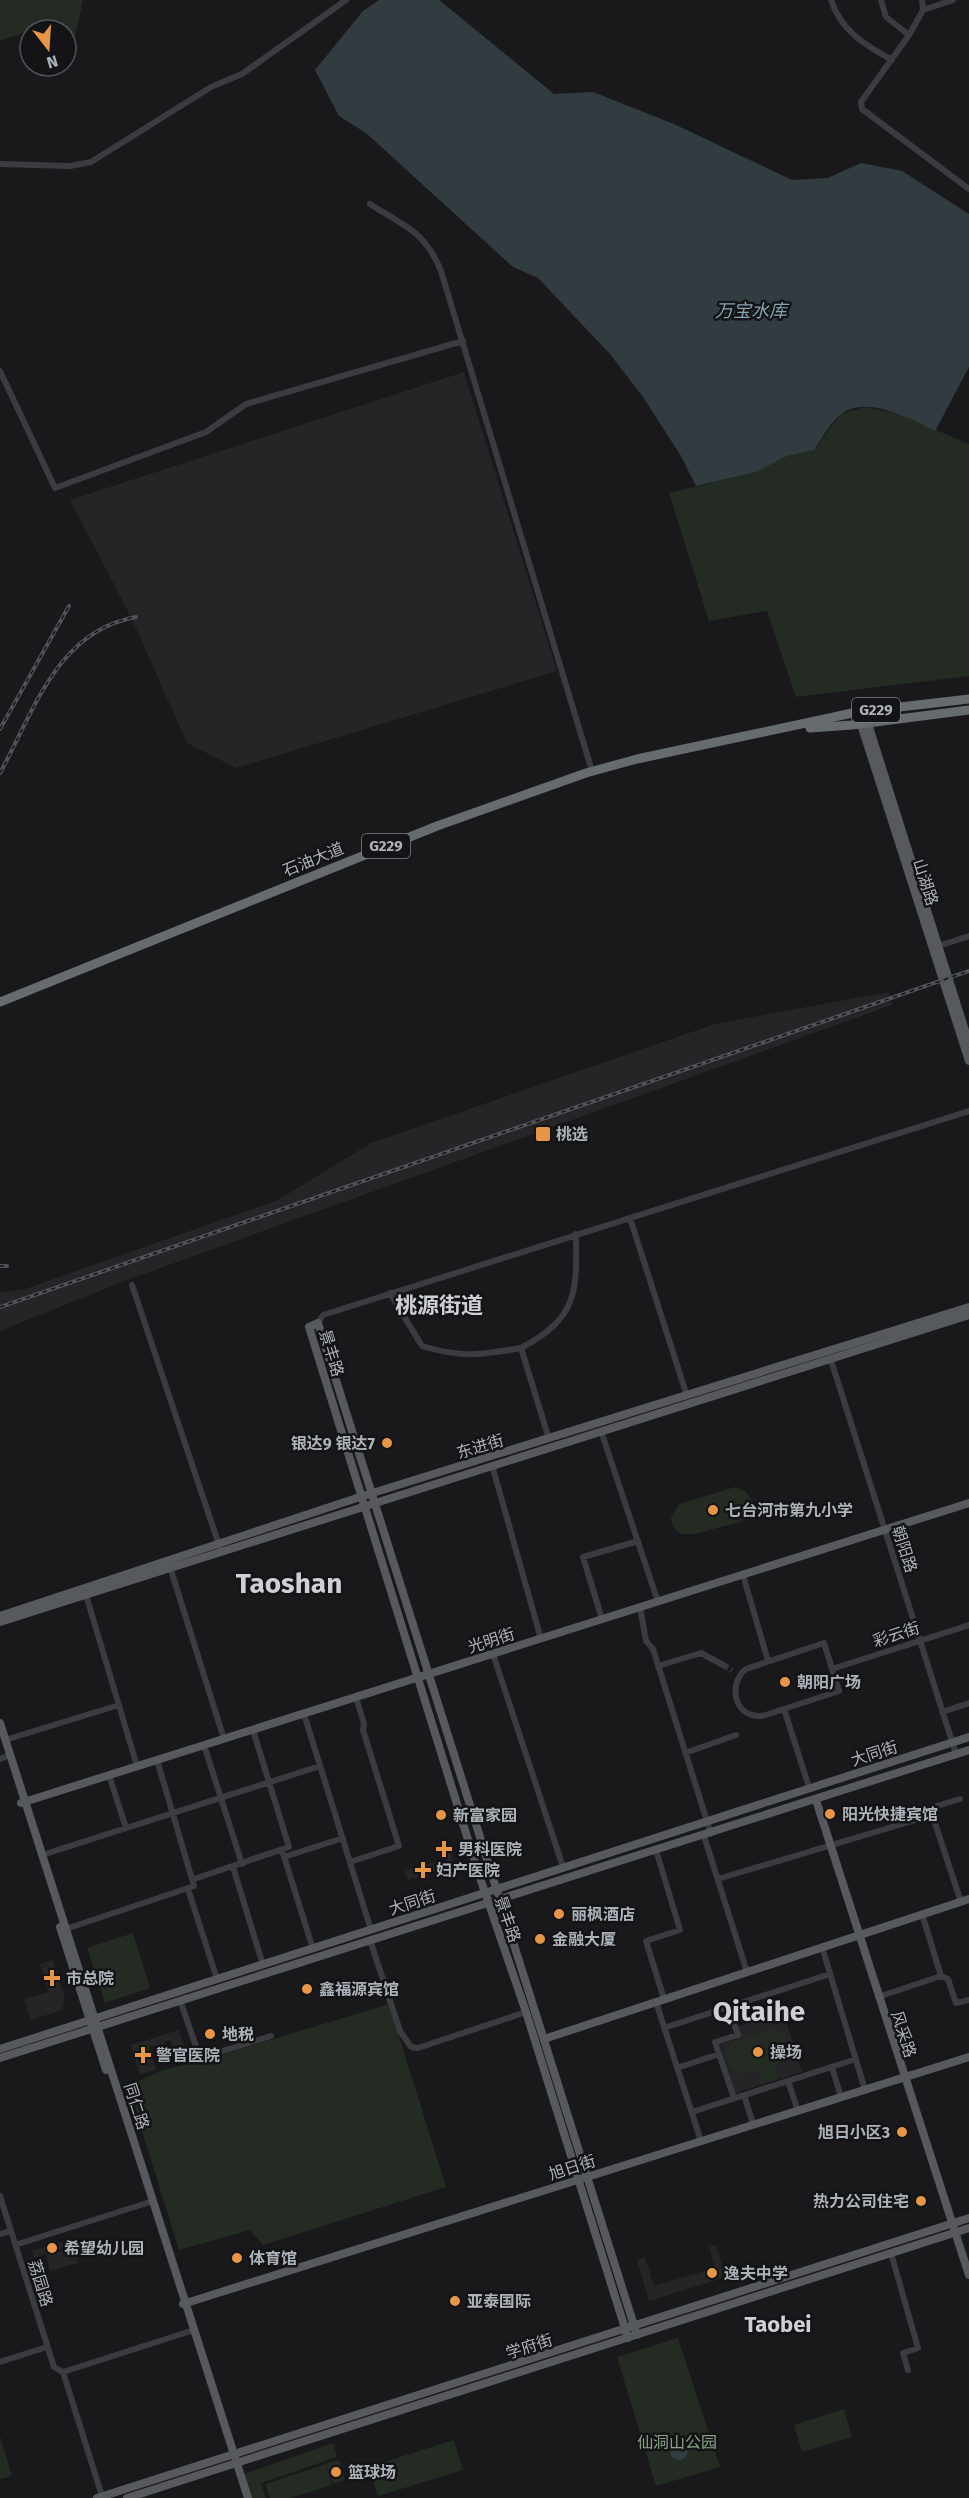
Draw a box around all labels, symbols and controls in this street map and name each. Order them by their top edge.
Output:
north arrow [18,18,78,78]
text: N [44,51,60,73]
water label: 万宝水库 [715,300,790,322]
road number: G229 [852,698,900,722]
road number: G229 [362,834,410,858]
street label: 石油大道 [280,839,346,880]
street label: 山湖路 [909,856,942,908]
marker: 桃选 [534,1125,552,1143]
place label: 桃选 [556,1125,588,1144]
district label: 桃源街道 [395,1292,483,1319]
street label: 景丰路 [315,1327,348,1379]
street label: 东进街 [454,1430,506,1463]
place label: 银达9 银达7 [291,1434,376,1453]
marker: 银达9 银达7 [380,1436,394,1450]
place label: 七台河市第九小学 [725,1501,853,1520]
marker: 七台河市第九小学 [706,1503,720,1517]
street label: 朝阳路 [888,1523,921,1575]
district label: Taoshan [236,1567,342,1600]
street label: 彩云街 [870,1618,922,1651]
street label: 光明街 [465,1624,517,1657]
place label: 朝阳广场 [797,1673,861,1692]
marker: 朝阳广场 [778,1675,792,1689]
street label: 大同街 [848,1737,900,1770]
place label: 阳光快捷宾馆 [842,1805,938,1824]
place label: 新富家园 [453,1806,517,1825]
marker: 阳光快捷宾馆 [823,1807,837,1821]
marker: 新富家园 [434,1808,448,1822]
marker: 男科医院 [435,1840,453,1858]
place label: 男科医院 [458,1840,522,1859]
marker: 妇产医院 [414,1861,432,1879]
place label: 妇产医院 [436,1861,500,1880]
street label: 大同街 [386,1886,438,1919]
street label: 景丰路 [491,1893,524,1945]
place label: 丽枫酒店 [571,1905,635,1924]
marker: 丽枫酒店 [552,1907,566,1921]
place label: 金融大厦 [552,1930,616,1949]
marker: 金融大厦 [533,1932,547,1946]
marker: 市总院 [43,1969,61,1987]
place label: 市总院 [66,1969,114,1988]
place label: 鑫福源宾馆 [319,1980,399,1999]
marker: 鑫福源宾馆 [300,1982,314,1996]
district label: Qitaihe [713,1995,805,2028]
street label: 风采路 [887,2008,920,2060]
place label: 地税 [222,2025,254,2044]
marker: 地税 [203,2027,217,2041]
place label: 操场 [770,2043,802,2062]
marker: 操场 [751,2045,765,2059]
marker: 警官医院 [134,2046,152,2064]
place label: 警官医院 [156,2046,220,2065]
street label: 同仁路 [120,2080,153,2132]
place label: 旭日小区3 [818,2123,890,2142]
marker: 旭日小区3 [895,2125,909,2139]
street label: 旭日街 [546,2151,598,2184]
place label: 热力公司住宅 [813,2192,909,2211]
marker: 热力公司住宅 [914,2194,928,2208]
place label: 希望幼儿园 [64,2239,144,2258]
marker: 希望幼儿园 [45,2241,59,2255]
place label: 体育馆 [249,2249,297,2268]
marker: 体育馆 [230,2251,244,2265]
street label: 荔园路 [24,2257,57,2309]
place label: 逸夫中学 [724,2264,788,2283]
marker: 逸夫中学 [705,2266,719,2280]
place label: 亚泰国际 [467,2292,531,2311]
marker: 亚泰国际 [448,2294,462,2308]
district label: Taobei [744,2311,812,2338]
street label: 学府街 [503,2330,555,2363]
park label: 仙洞山公园 [637,2433,717,2452]
place label: 篮球场 [348,2463,396,2482]
marker: 篮球场 [329,2465,343,2479]

